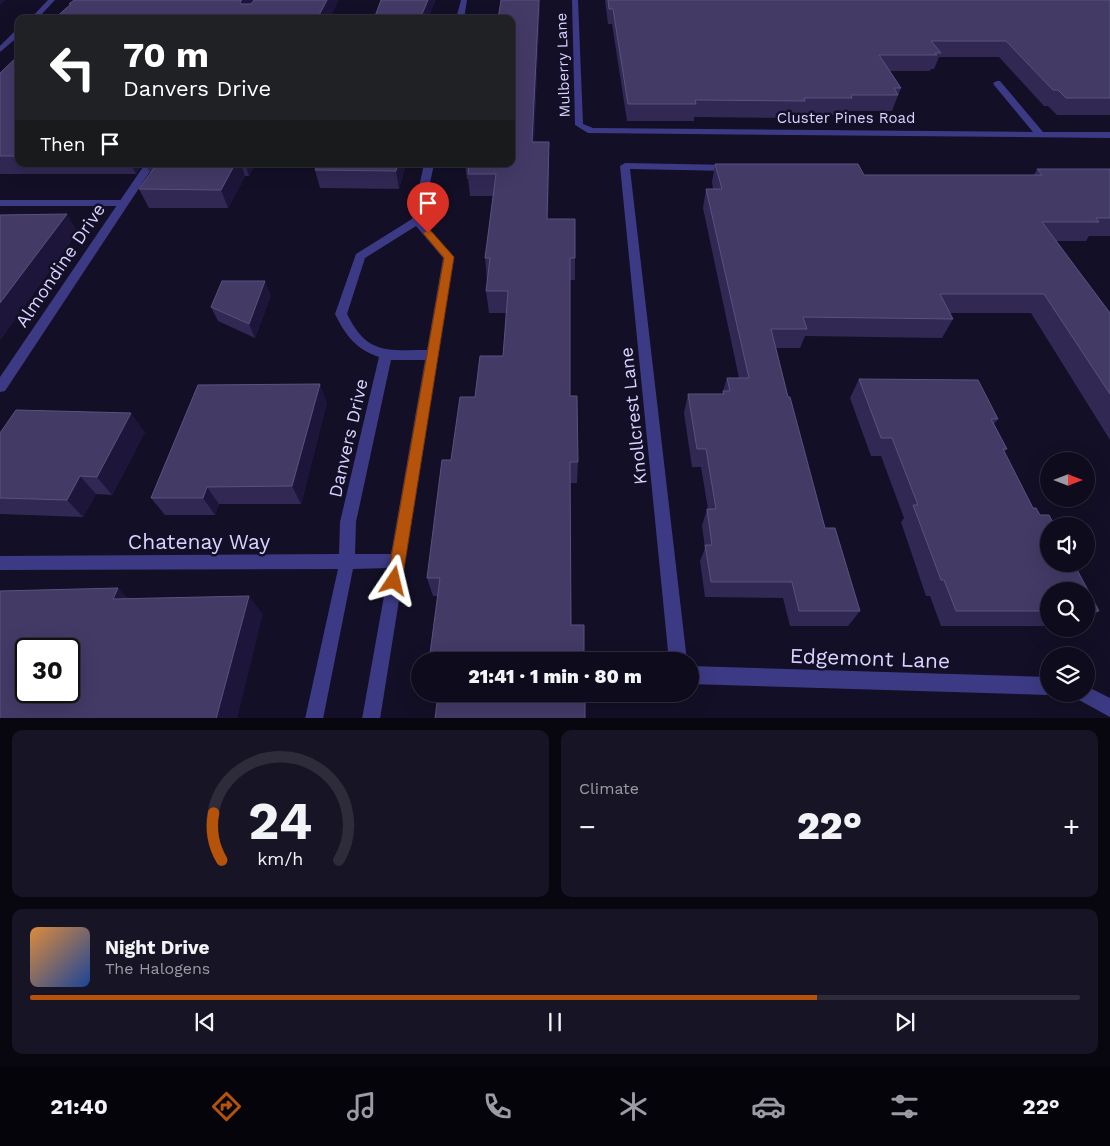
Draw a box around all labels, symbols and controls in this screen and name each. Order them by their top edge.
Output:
street label: Mulberry Lane [552,12,574,118]
text: 70 m [123,34,209,76]
icon: left [40,35,105,100]
text: Danvers Drive [123,76,271,101]
street label: Cluster Pines Road [777,109,915,127]
icon: arrive [96,130,124,158]
text: Then [40,133,86,156]
pin [407,182,449,233]
icon: arrive [414,189,442,217]
street label: Almondine Drive [11,199,109,331]
street label: Knollcrest Lane [615,346,651,486]
street label: Danvers Drive [324,377,372,499]
north arrow [1040,452,1095,508]
map controls [1040,452,1095,702]
button: sound [1040,517,1095,572]
street label: Chatenay Way [128,529,270,554]
position arrow [367,554,419,606]
button: search [1040,582,1095,637]
speed limit sign: 30 [15,638,80,703]
street label: Edgemont Lane [789,643,951,673]
button: layers [1040,647,1095,702]
text: 21:41 · 1 min · 80 m [468,665,642,688]
text: Climate [579,779,639,798]
text: 24 [249,791,312,852]
text: 22° [797,804,862,848]
text: − [579,810,596,843]
text: + [1063,810,1080,843]
text: km/h [257,848,304,869]
text: Night Drive [105,936,210,959]
text: The Halogens [105,959,210,978]
icon: previous [191,1008,219,1036]
icon: pause [541,1008,569,1036]
icon: next [891,1008,919,1036]
icon: directions [209,1089,244,1124]
icon: music [344,1089,379,1124]
icon: phone [480,1089,515,1124]
icon: climate [616,1089,651,1124]
icon: car [751,1089,786,1124]
icon: filters [887,1089,922,1124]
text: 21:40 [50,1094,108,1119]
text: 22° [1023,1094,1060,1119]

